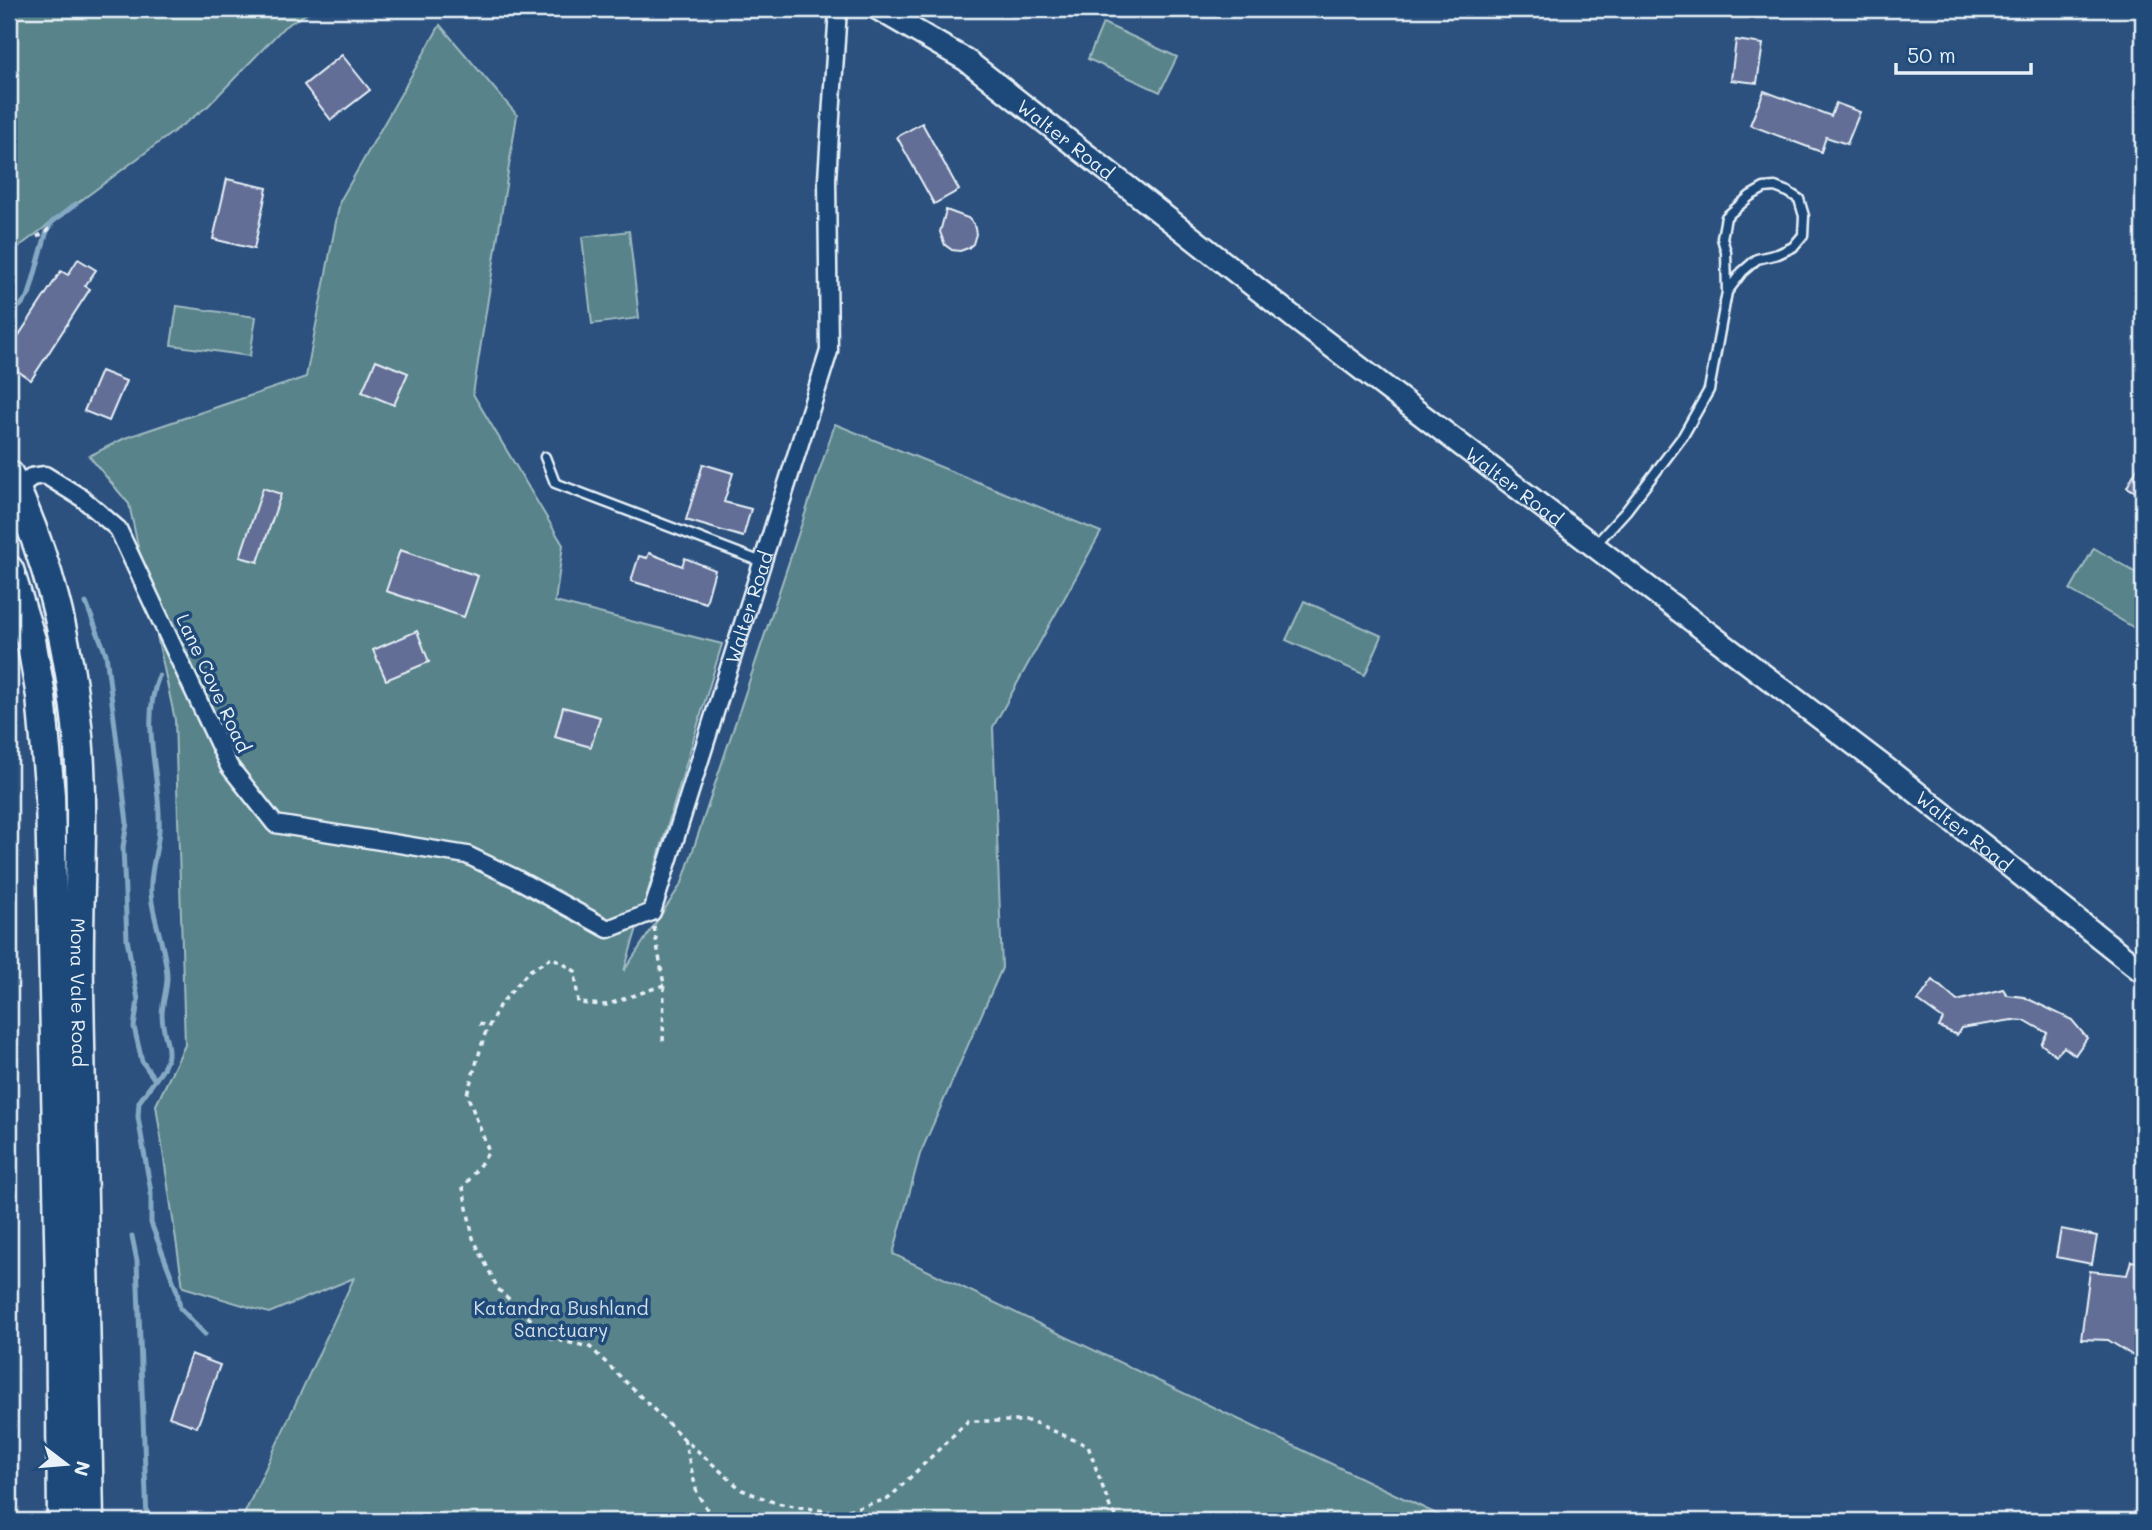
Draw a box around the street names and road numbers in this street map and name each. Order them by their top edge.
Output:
street label: Walter Road [1013,93,1120,184]
street label: Walter Road [1461,440,1568,531]
street label: Walter Road [719,548,778,666]
street label: Lane Cove Road [171,610,257,756]
street label: Walter Road [1911,784,2018,876]
street label: Mona Vale Road [66,918,93,1067]

